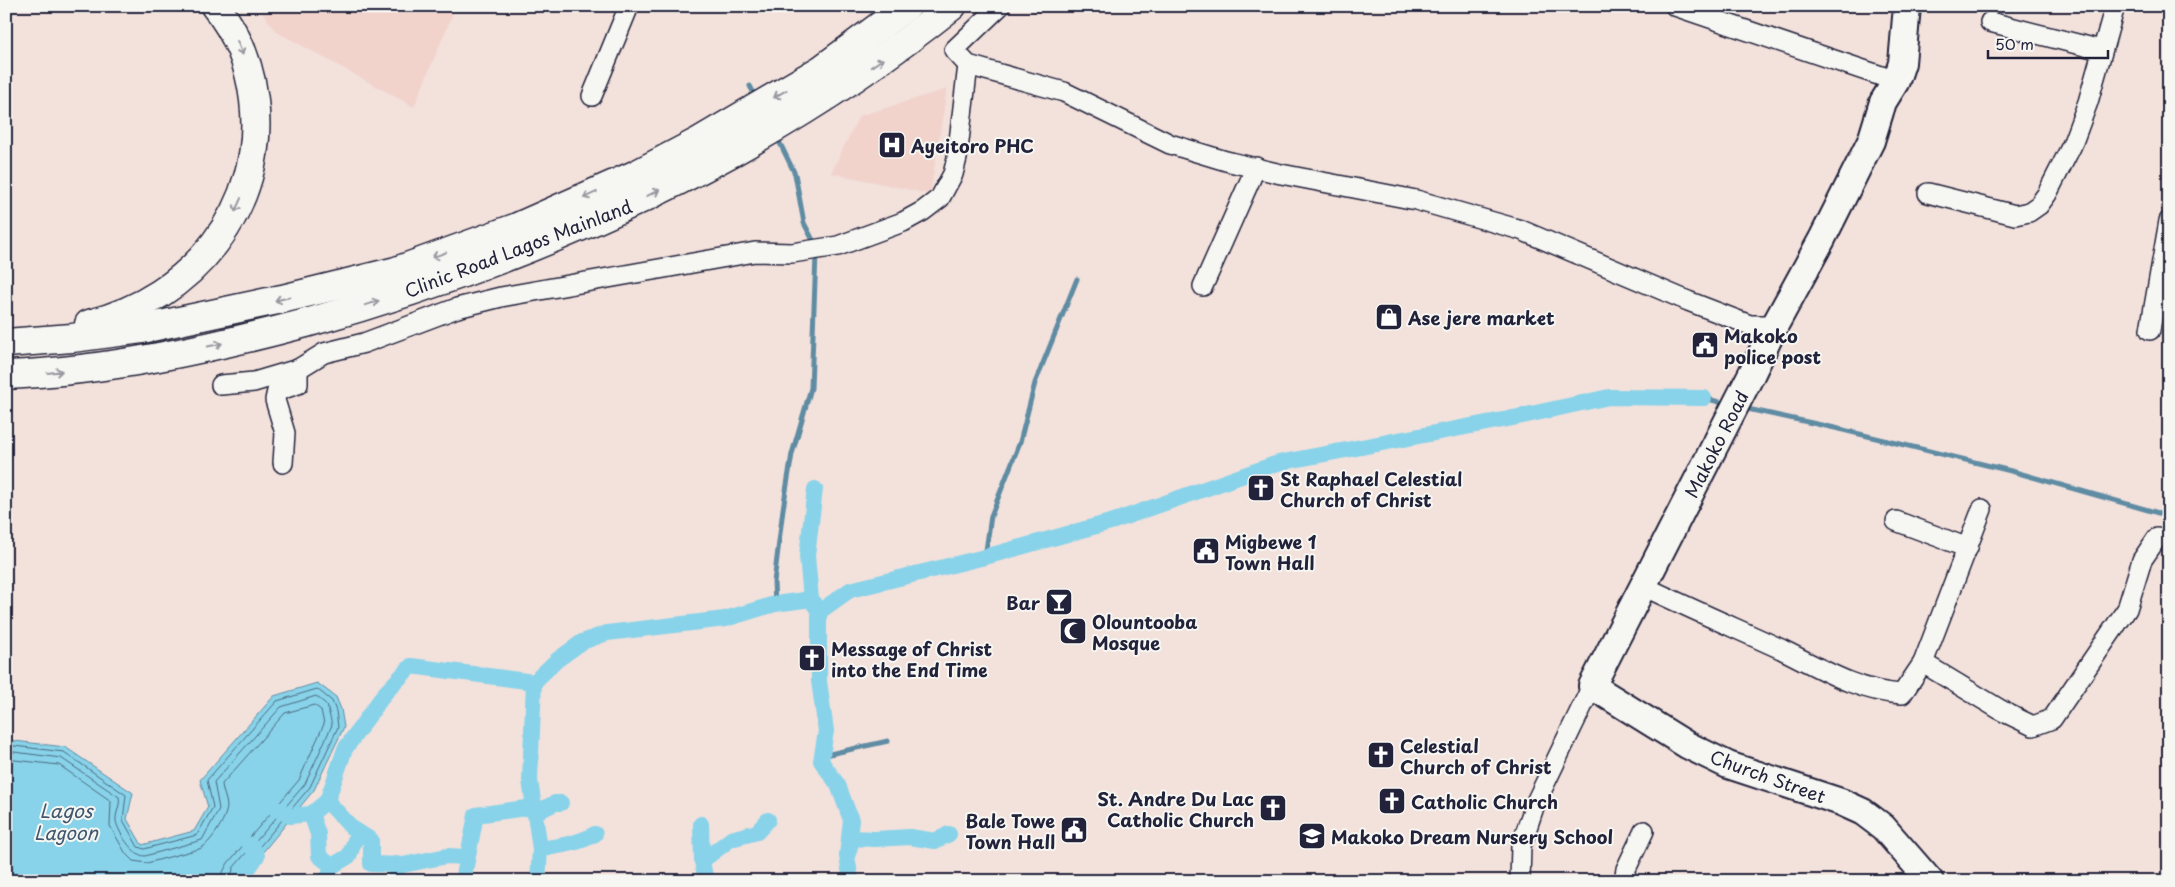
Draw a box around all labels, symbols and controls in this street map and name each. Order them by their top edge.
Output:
scale bar [1988,28,2108,60]
text: 50 m [1995,32,2034,55]
one-way arrow [236,40,245,55]
one-way arrow [870,58,884,69]
one-way arrow [774,89,788,99]
hospital icon: Ayeitoro PHC [877,130,907,160]
place label: Ayeitoro PHC [910,132,1034,159]
one-way arrow [646,188,661,198]
one-way arrow [583,191,598,201]
street label: Clinic Road Lagos Mainland [400,192,636,304]
one-way arrow [232,197,242,212]
one-way arrow [431,251,447,260]
one-way arrow [275,295,291,304]
one-way arrow [364,298,380,308]
shop icon: Ase jere market [1374,302,1404,332]
place label: Ase jere market [1407,304,1555,331]
place label: Makoko police post [1724,322,1821,370]
public building icon: Makoko police post [1690,330,1720,360]
one-way arrow [207,340,223,349]
one-way arrow [47,367,63,377]
street label: Makoko Road [1677,386,1755,502]
place label: St Raphael Celestial Church of Christ [1280,465,1463,513]
church icon: St Raphael Celestial Church of Christ [1246,473,1276,503]
place label: Migbewe 1 Town Hall [1225,528,1317,576]
public building icon: Migbewe 1 Town Hall [1191,536,1221,566]
bar icon: Bar [1044,587,1074,617]
place label: Bar [1006,589,1041,616]
place label: Olountooba Mosque [1092,608,1197,656]
mosque icon: Olountooba Mosque [1058,616,1088,646]
place label: Message of Christ into the End Time [831,635,993,683]
church icon: Message of Christ into the End Time [797,643,827,673]
place label: Celestial Church of Christ [1400,732,1552,780]
church icon: Celestial Church of Christ [1366,740,1396,770]
street label: Church Street [1706,743,1830,809]
place label: St. Andre Du Lac Catholic Church [1098,785,1254,833]
church icon: Catholic Church [1377,786,1407,816]
place label: Catholic Church [1411,788,1558,815]
church icon: St. Andre Du Lac Catholic Church [1258,793,1288,823]
water label: Lagos Lagoon [34,796,100,846]
place label: Bale Towe Town Hall [965,807,1055,855]
public building icon: Bale Towe Town Hall [1059,815,1089,845]
school or university icon: Makoko Dream Nursery School [1297,821,1327,851]
place label: Makoko Dream Nursery School [1331,823,1613,850]

